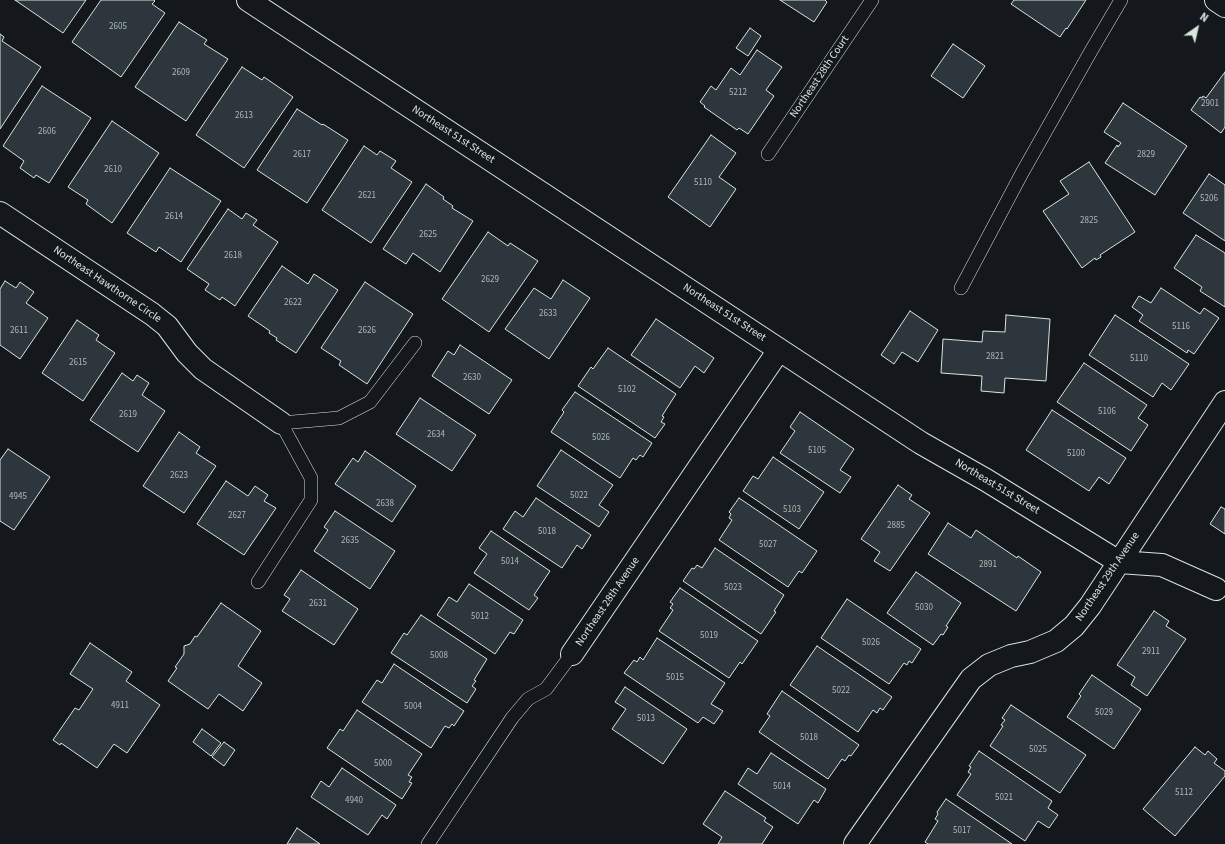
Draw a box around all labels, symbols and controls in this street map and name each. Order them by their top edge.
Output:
north arrow [1177,8,1217,48]
text: N [1197,9,1211,26]
house number: 2605 [109,22,127,32]
street label: Northeast 28th Court [788,33,852,121]
house number: 2609 [172,68,190,78]
house number: 5212 [729,88,747,98]
house number: 2901 [1201,99,1219,109]
street label: Northeast 51st Street [409,103,497,167]
house number: 2613 [235,111,253,121]
house number: 2606 [38,127,56,137]
house number: 2617 [293,150,311,160]
house number: 2829 [1137,150,1155,160]
house number: 2610 [104,165,122,175]
house number: 5110 [694,178,712,188]
house number: 2621 [358,191,376,201]
house number: 5206 [1200,194,1218,204]
house number: 2614 [165,212,183,222]
house number: 2825 [1080,216,1098,226]
house number: 2625 [419,230,437,240]
street label: Northeast Hawthorne Circle [50,244,164,326]
house number: 2618 [224,251,242,261]
house number: 2629 [481,275,499,285]
street label: Northeast 51st Street [680,281,768,345]
house number: 2622 [284,298,302,308]
house number: 2633 [539,309,557,319]
house number: 5116 [1172,322,1190,332]
house number: 2611 [10,326,28,336]
house number: 2626 [358,326,376,336]
house number: 2821 [986,352,1004,362]
house number: 5110 [1130,354,1148,364]
house number: 2615 [69,358,87,368]
house number: 2630 [463,373,481,383]
house number: 5102 [618,385,636,395]
house number: 5106 [1098,407,1116,417]
house number: 2619 [119,410,137,420]
house number: 2634 [427,430,445,440]
house number: 5026 [592,433,610,443]
house number: 5105 [808,446,826,456]
house number: 5100 [1067,449,1085,459]
street label: Northeast 51st Street [952,456,1042,518]
house number: 2623 [170,471,188,481]
house number: 5022 [570,491,588,501]
house number: 4945 [9,492,27,502]
house number: 2638 [376,499,394,509]
house number: 5103 [783,505,801,515]
house number: 2627 [228,511,246,521]
house number: 2885 [887,521,905,531]
house number: 5018 [538,527,556,537]
street label: Northeast 29th Avenue [1073,530,1143,624]
house number: 2635 [341,536,359,546]
house number: 5027 [759,540,777,550]
street label: Northeast 28th Avenue [573,555,643,649]
house number: 5014 [501,557,519,567]
house number: 2891 [979,560,997,570]
house number: 5023 [724,583,742,593]
house number: 2631 [309,599,327,609]
house number: 5030 [915,603,933,613]
house number: 5012 [471,612,489,622]
house number: 5019 [700,631,718,641]
house number: 5026 [862,638,880,648]
house number: 2911 [1142,647,1160,657]
house number: 5008 [430,651,448,661]
house number: 5015 [666,673,684,683]
house number: 5022 [832,686,850,696]
house number: 4911 [111,701,129,711]
house number: 5004 [404,702,422,712]
house number: 5029 [1095,708,1113,718]
house number: 5013 [637,714,655,724]
house number: 5018 [800,733,818,743]
house number: 5025 [1029,745,1047,755]
house number: 5000 [374,759,392,769]
house number: 5014 [773,782,791,792]
house number: 5112 [1175,788,1193,798]
house number: 5021 [995,793,1013,803]
house number: 4940 [345,796,363,806]
house number: 5017 [953,826,971,836]

